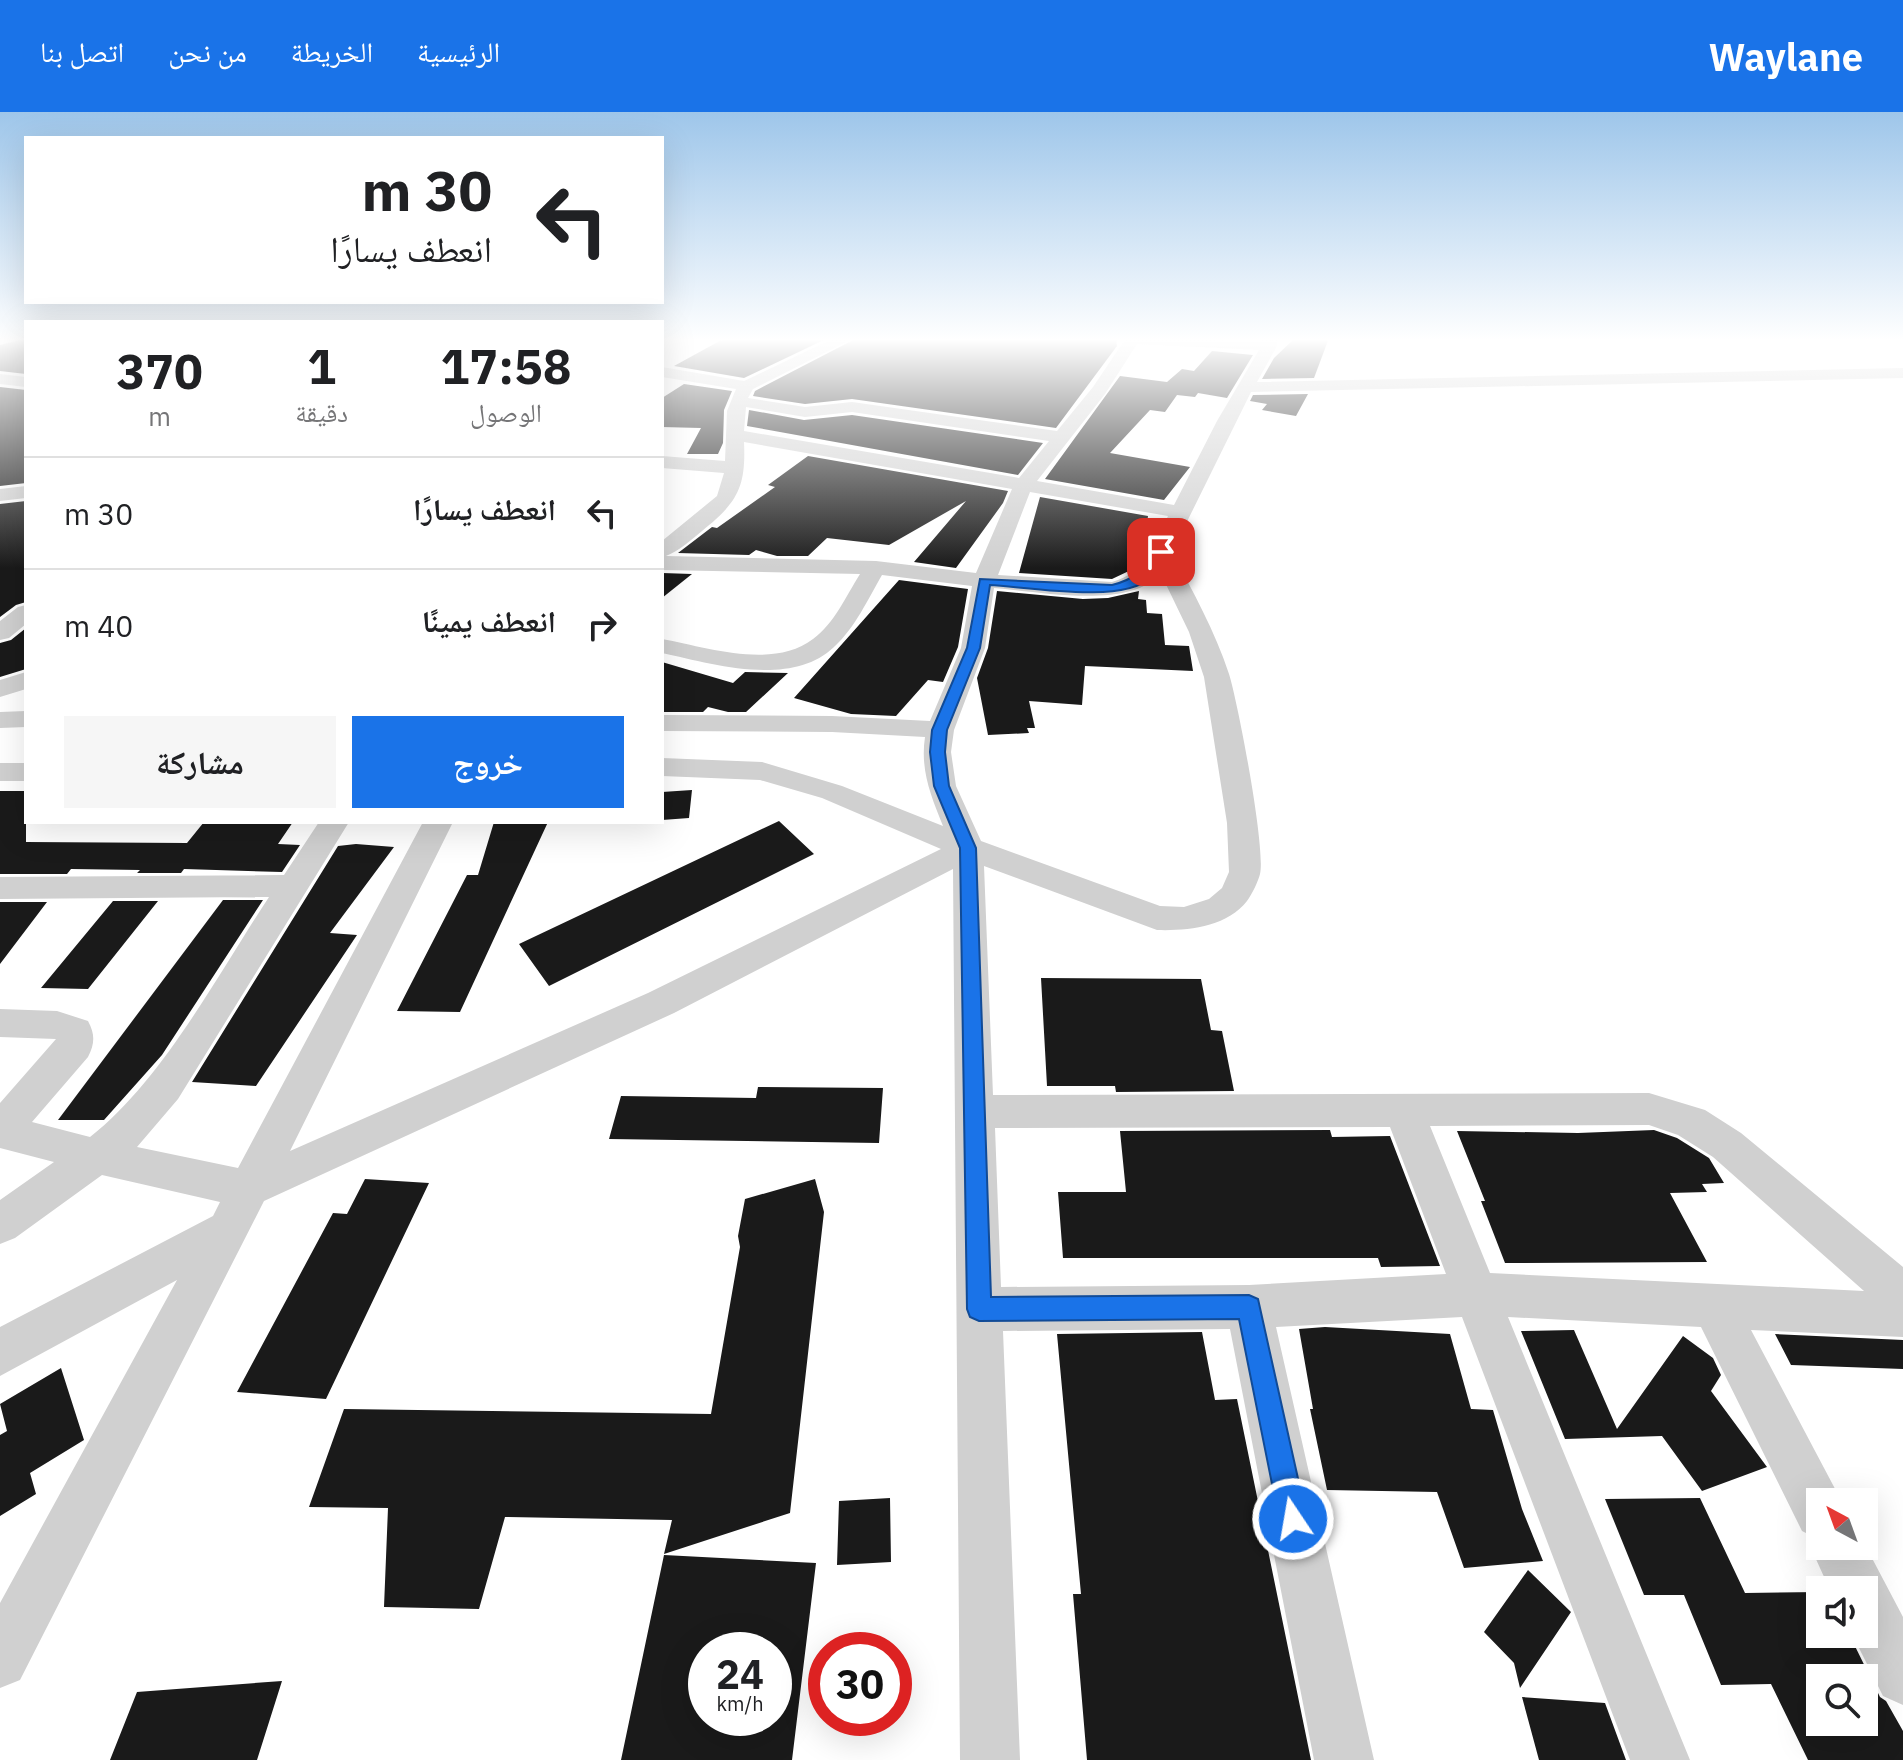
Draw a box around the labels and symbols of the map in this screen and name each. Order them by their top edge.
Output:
pin [1127,518,1195,586]
position arrow [1251,1477,1335,1561]
north arrow [1806,1488,1878,1560]
speed limit sign: 30 [808,1632,912,1736]

